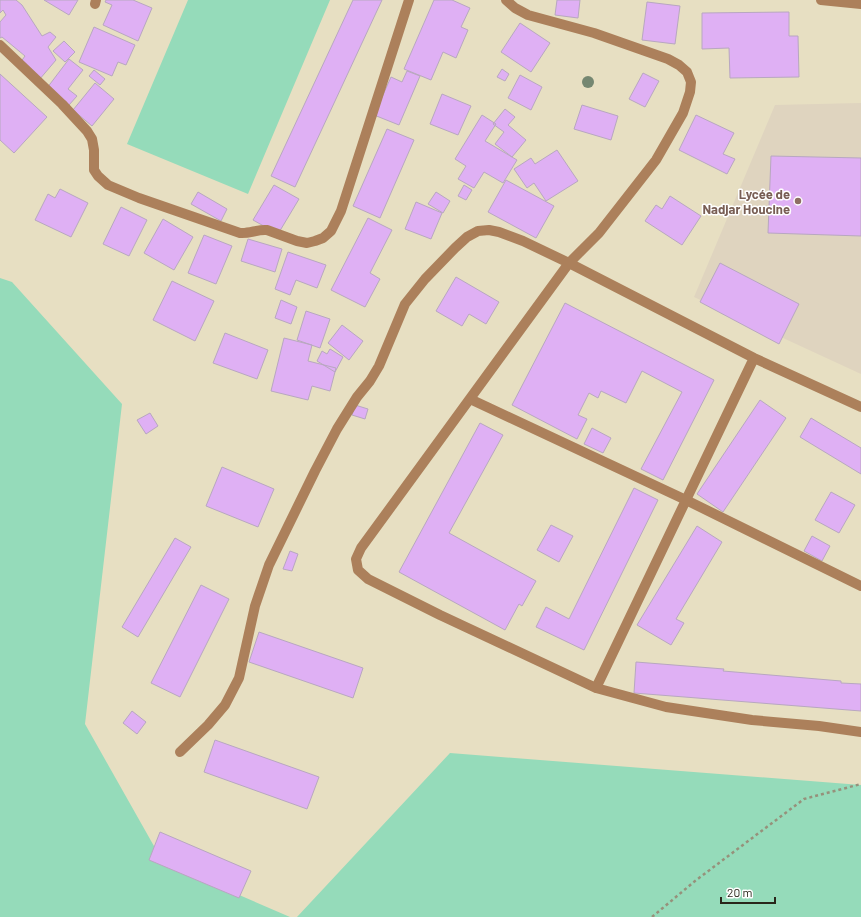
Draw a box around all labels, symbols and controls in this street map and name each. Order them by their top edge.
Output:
place label: Lycée de Nadjar Houcine [702,186,790,217]
marker: Lycée de Nadjar Houcine [793,196,803,206]
scale bar [721,879,775,905]
text: 20 m [727,885,753,899]

